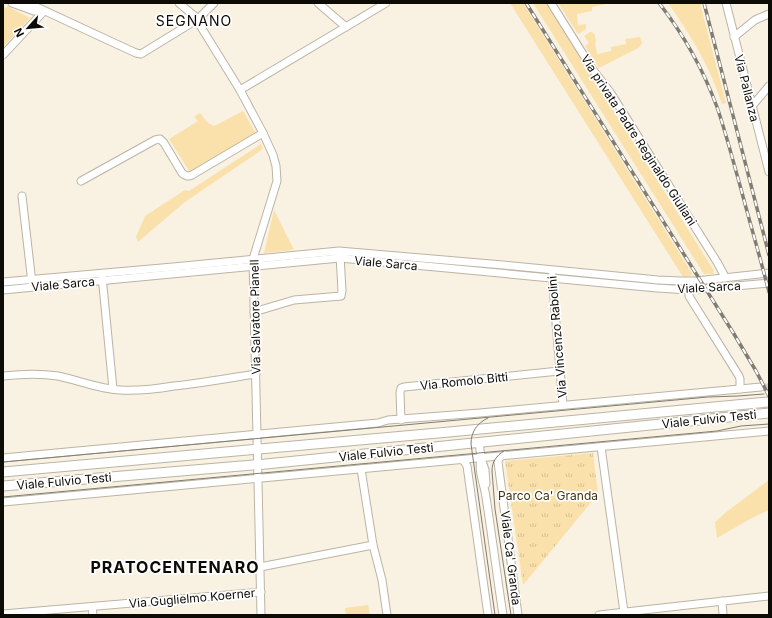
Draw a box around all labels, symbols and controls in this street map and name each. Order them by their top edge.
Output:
north arrow [8,8,48,48]
district label: SEGNANO [156,12,232,29]
text: N [11,26,27,39]
street label: Via privata Padre Reginaldo Giuliani [578,52,700,229]
street label: Via Pallanza [731,53,763,123]
street label: Viale Sarca [354,253,418,273]
street label: Via Salvatore Pianell [246,259,264,375]
street label: Viale Sarca [31,274,95,294]
street label: Via Vincenzo Rabolini [544,275,570,399]
street label: Viale Sarca [677,278,741,296]
street label: Via Romolo Bitti [419,369,509,393]
street label: Viale Fulvio Testi [661,407,757,431]
street label: Viale Fulvio Testi [338,440,434,464]
street label: Viale Fulvio Testi [16,469,112,493]
park label: Parco Ca' Granda [498,488,598,503]
street label: Viale Ca' Granda [498,510,524,606]
district label: PRATOCENTENARO [90,557,260,577]
street label: Via Guglielmo Koerner [128,585,256,611]

